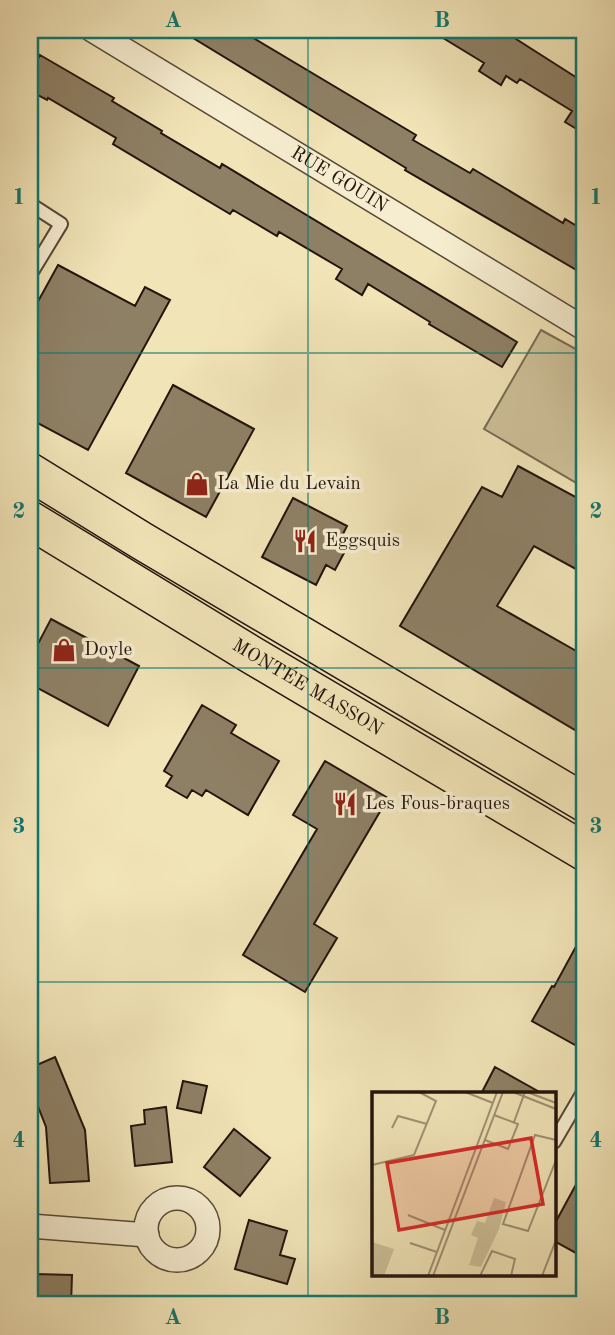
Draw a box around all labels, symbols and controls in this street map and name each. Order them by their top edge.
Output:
text: A [164,9,182,32]
text: B [434,9,450,32]
street label: RUE GOUIN [287,143,391,217]
text: 1 [12,186,26,209]
text: 1 [589,186,603,209]
shop icon: La Mie du Levain [183,470,211,498]
place label: La Mie du Levain [217,475,361,494]
text: 2 [12,500,26,523]
text: 2 [589,500,603,523]
restaurant icon: Eggsquis [291,527,319,555]
place label: Eggsquis [325,532,400,551]
shop icon: Doyle [50,636,78,664]
street label: MONTÉE MASSON [229,636,386,740]
place label: Doyle [84,641,132,660]
restaurant icon: Les Fous-braques [331,790,359,818]
place label: Les Fous-braques [365,795,510,814]
text: 3 [12,815,26,838]
text: 3 [589,815,603,838]
inset map [372,1092,556,1276]
text: 4 [12,1129,26,1152]
text: 4 [589,1129,603,1152]
text: A [164,1306,182,1329]
text: B [434,1306,450,1329]

